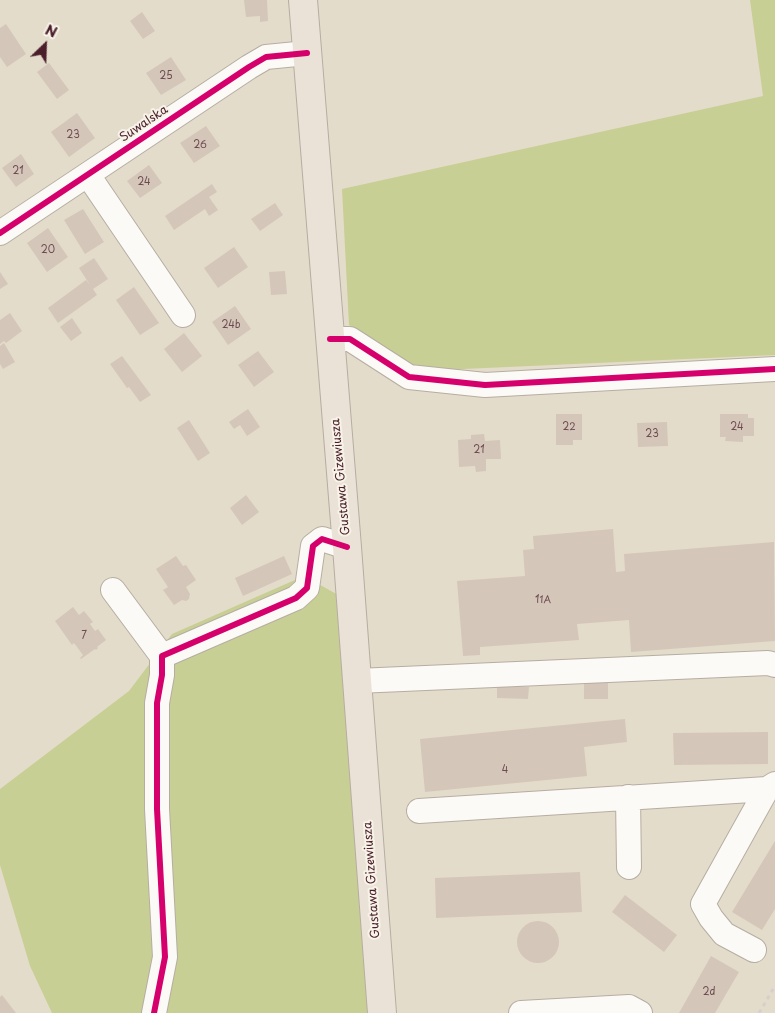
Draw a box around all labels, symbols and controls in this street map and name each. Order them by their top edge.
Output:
text: N [42,19,61,43]
north arrow [20,20,70,70]
house number: 25 [159,70,173,82]
street label: Suwalska [117,103,171,145]
house number: 23 [66,129,80,141]
house number: 26 [193,139,207,151]
house number: 21 [12,165,24,177]
house number: 24 [137,176,151,188]
house number: 20 [41,244,55,256]
house number: 24b [221,319,241,331]
street label: Gustawa Gizewiusza [329,418,353,536]
house number: 22 [562,421,576,433]
house number: 24 [730,421,744,433]
house number: 23 [645,428,659,440]
house number: 21 [473,444,485,456]
house number: 11A [535,594,551,606]
house number: 7 [81,630,87,642]
house number: 4 [502,764,508,776]
street label: Gustawa Gizewiusza [361,821,383,939]
house number: 2d [703,986,715,998]

